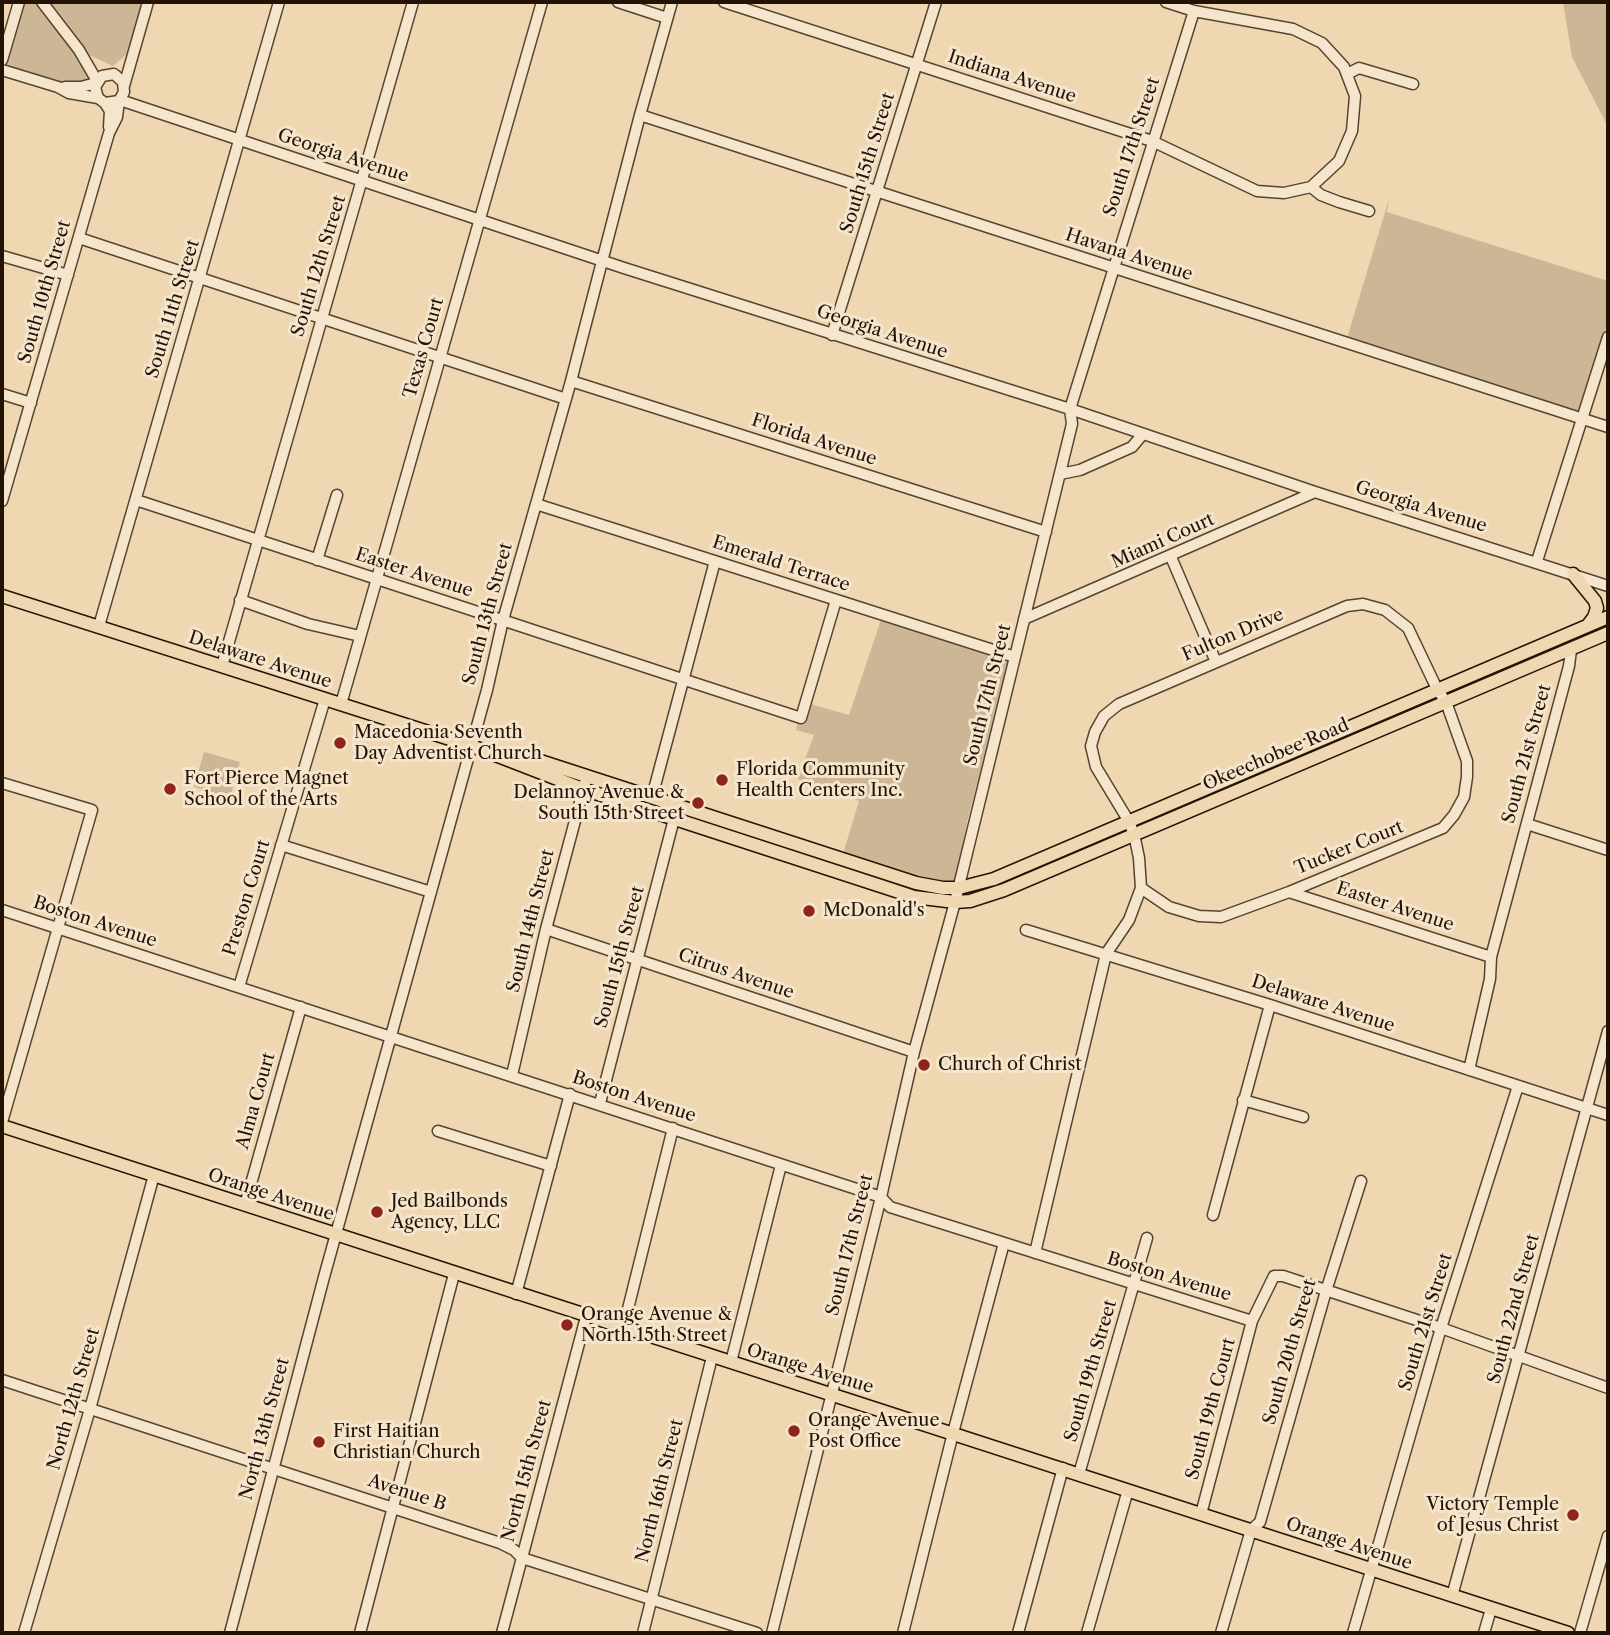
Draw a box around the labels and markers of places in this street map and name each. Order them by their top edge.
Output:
place label: Macedonia Seventh Day Adventist Church [354,722,542,764]
marker: Macedonia Seventh Day Adventist Church [332,735,348,751]
place label: Florida Community Health Centers Inc. [736,759,905,802]
place label: Fort Pierce Magnet School of the Arts [184,768,349,810]
marker: Florida Community Health Centers Inc. [714,772,730,788]
marker: Fort Pierce Magnet School of the Arts [162,781,178,797]
place label: Delannoy Avenue & South 15th Street [513,782,684,824]
marker: Delannoy Avenue & South 15th Street [690,795,706,811]
place label: McDonald's [823,900,924,922]
marker: McDonald's [801,903,817,919]
place label: Church of Christ [938,1054,1082,1076]
marker: Church of Christ [916,1057,932,1073]
place label: Jed Bailbonds Agency, LLC [391,1191,508,1234]
marker: Jed Bailbonds Agency, LLC [369,1204,385,1220]
place label: Orange Avenue & North 15th Street [581,1304,732,1346]
marker: Orange Avenue & North 15th Street [559,1317,575,1333]
place label: Orange Avenue Post Office [808,1410,939,1452]
place label: First Haitian Christian Church [333,1421,481,1464]
marker: Orange Avenue Post Office [786,1423,802,1439]
marker: First Haitian Christian Church [311,1434,327,1450]
place label: Victory Temple of Jesus Christ [1426,1494,1559,1536]
marker: Victory Temple of Jesus Christ [1565,1507,1581,1523]

